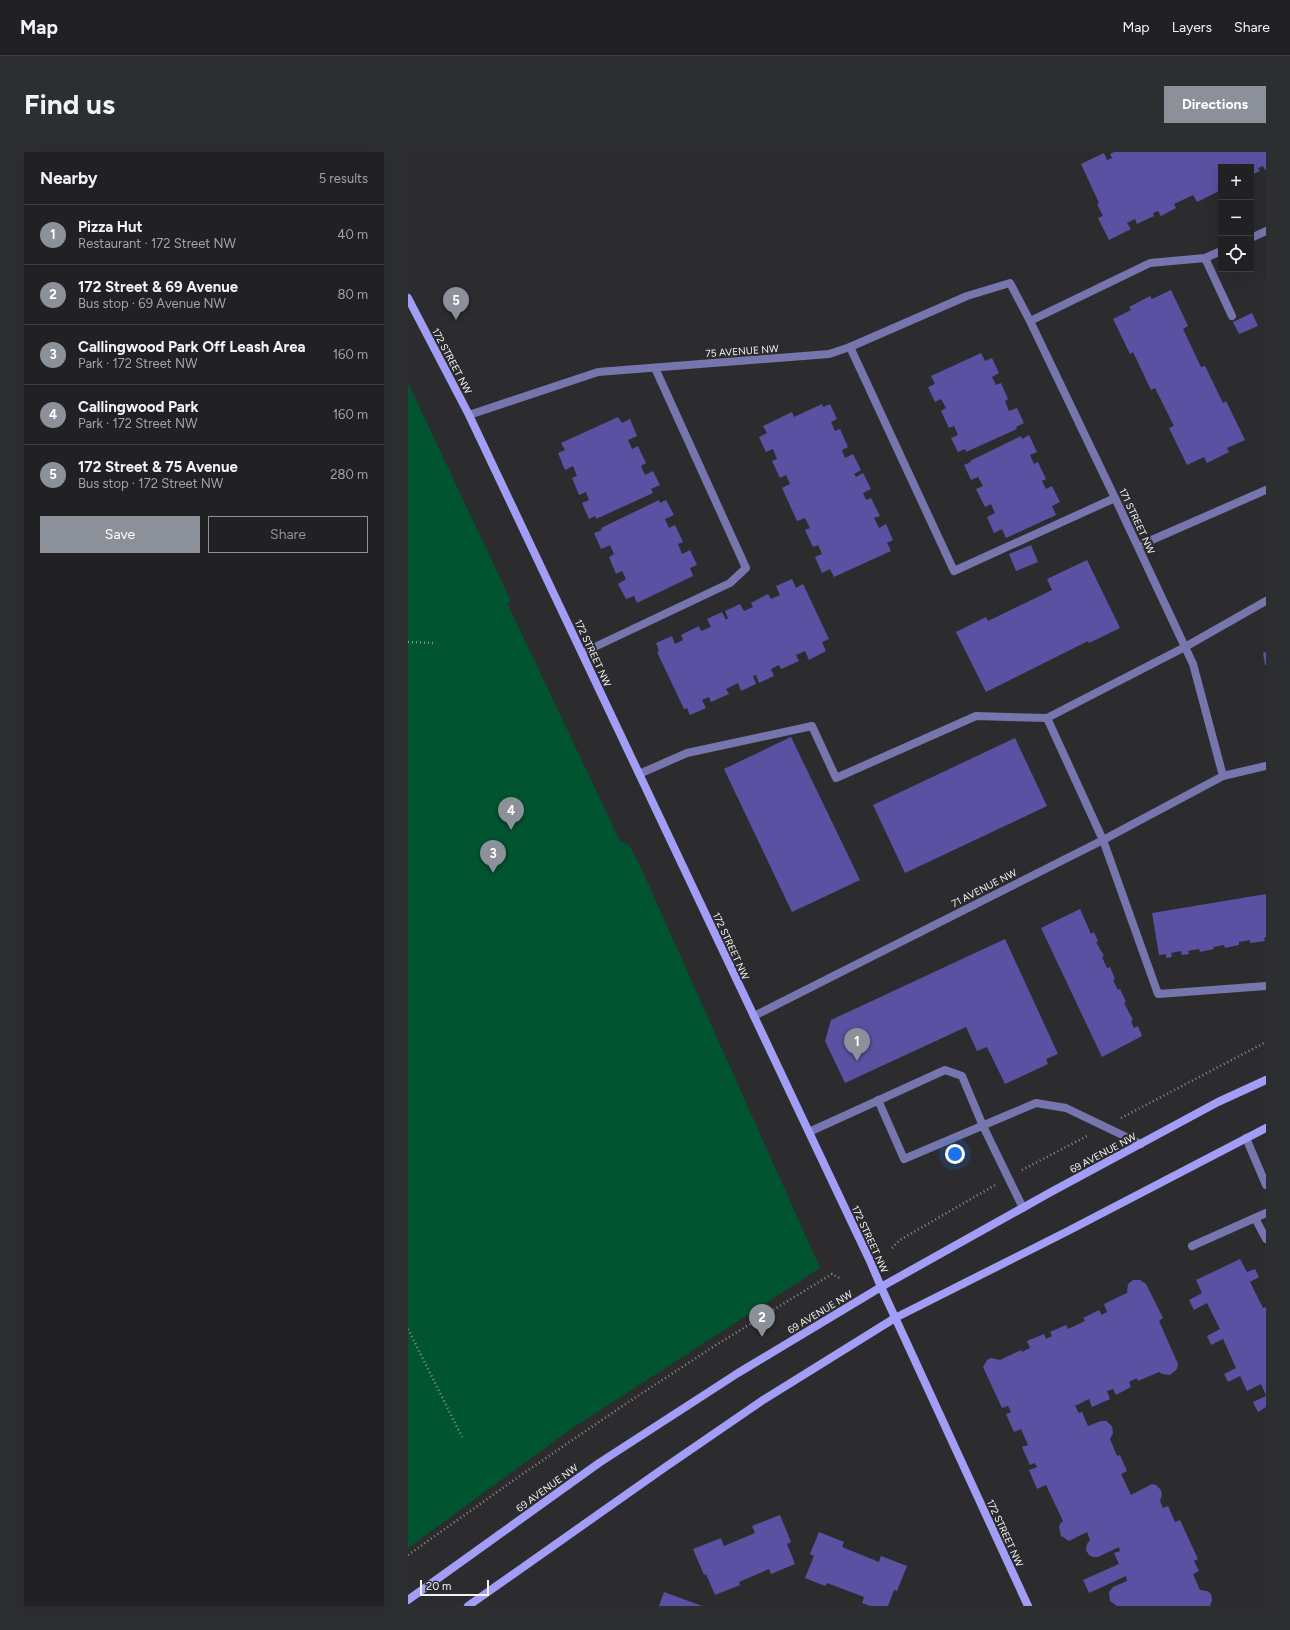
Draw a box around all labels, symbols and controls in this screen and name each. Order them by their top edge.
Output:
text: Map [20,16,58,39]
text: Map [1122,19,1150,36]
text: Layers [1172,19,1212,36]
text: Share [1234,19,1270,36]
button: Directions [1164,86,1266,123]
text: Find us [24,87,115,121]
map controls [1218,164,1254,272]
button: + [1218,164,1254,200]
text: Nearby [40,168,98,188]
text: 5 results [319,171,368,186]
button: − [1218,200,1254,236]
text: Pizza Hut [78,218,143,236]
text: 1 [50,227,56,242]
text: 40 m [337,227,368,242]
text: Restaurant · 172 Street NW [78,236,236,251]
button: locate [1218,236,1254,272]
text: 172 Street & 69 Avenue [78,278,238,296]
text: 2 [49,287,57,302]
text: 80 m [337,287,368,302]
pin: 5 [443,287,469,320]
text: Bus stop · 69 Avenue NW [78,296,226,311]
street label: 172 STREET NW [429,326,475,396]
text: Callingwood Park Off Leash Area [78,338,305,356]
street label: 75 AVENUE NW [705,342,779,360]
text: 3 [49,347,57,362]
text: 160 m [333,347,368,362]
text: Park · 172 Street NW [78,356,197,371]
text: Callingwood Park [78,398,199,416]
text: 4 [49,407,57,422]
text: 160 m [333,407,368,422]
text: Park · 172 Street NW [78,416,197,431]
text: 172 Street & 75 Avenue [78,458,238,476]
text: 5 [49,467,57,482]
text: 280 m [330,467,368,482]
text: Bus stop · 172 Street NW [78,476,223,491]
street label: 171 STREET NW [1116,486,1158,556]
button: Save [40,516,200,553]
button: Share [208,516,368,553]
street label: 172 STREET NW [572,617,614,689]
pin: 4 [498,797,524,830]
pin: 3 [480,840,506,873]
street label: 71 AVENUE NW [949,866,1019,910]
street label: 172 STREET NW [710,910,752,982]
pin: 1 [844,1028,870,1061]
street label: 69 AVENUE NW [1067,1130,1139,1176]
your location [945,1144,965,1164]
street label: 172 STREET NW [849,1203,891,1275]
street label: 69 AVENUE NW [785,1287,855,1337]
pin: 2 [749,1304,775,1337]
street label: 69 AVENUE NW [513,1461,581,1515]
street label: 172 STREET NW [984,1497,1026,1569]
scale bar [420,1578,489,1597]
text: 20 m [426,1580,451,1593]

